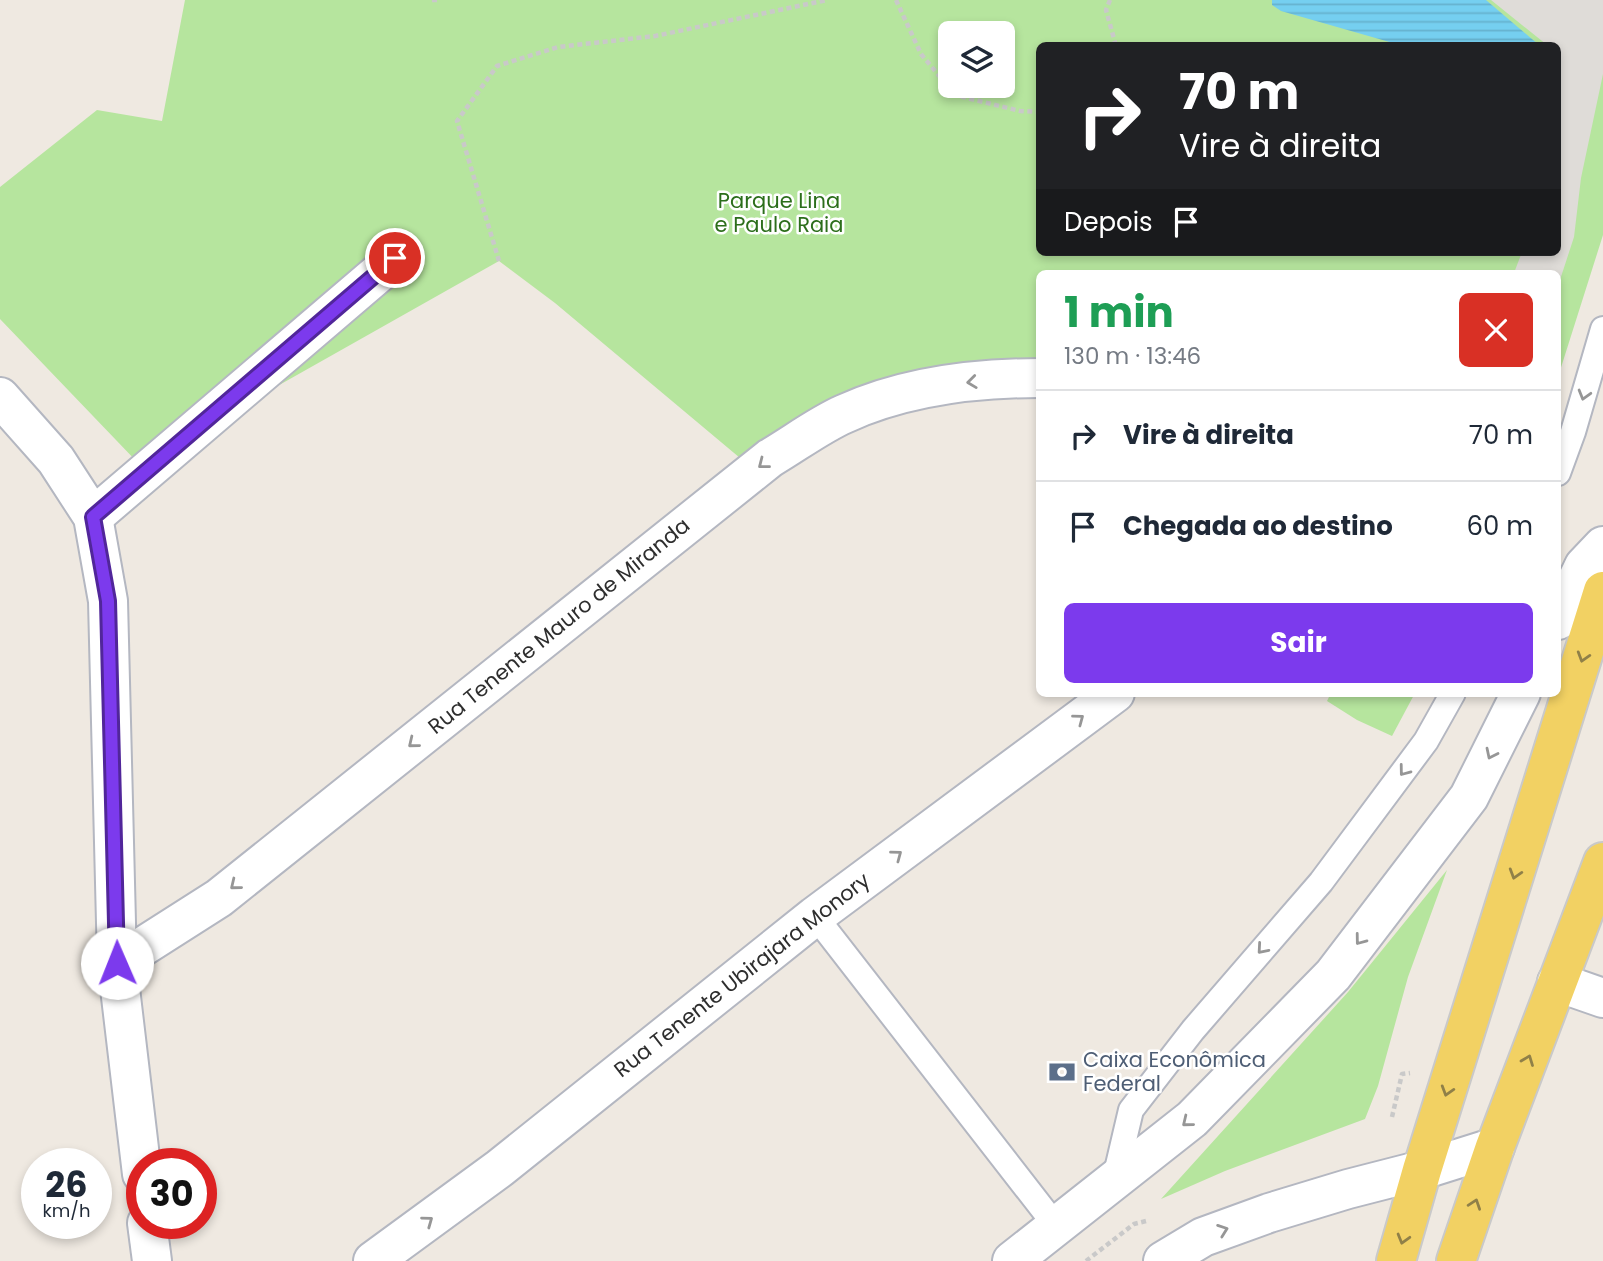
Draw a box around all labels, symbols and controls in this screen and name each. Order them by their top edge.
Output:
map controls [938,21,1015,98]
button: layers [938,21,1015,98]
text: 70 m [1179,58,1299,126]
icon: right [1064,70,1155,161]
text: Vire à direita [1179,123,1381,168]
park label: Parque Lina e Paulo Raia [715,186,843,239]
icon: arrive [1167,203,1205,241]
text: Depois [1064,204,1153,240]
pin [365,228,425,288]
icon: arrive [376,239,414,277]
text: 1 min [1064,283,1174,342]
button: close [1459,293,1533,367]
text: 130 m · 13:46 [1064,340,1201,372]
one-way arrow [966,375,977,390]
one-way arrow [1577,388,1592,400]
icon: right [1064,417,1102,455]
text: Vire à direita [1123,417,1294,453]
text: 70 m [1469,417,1533,453]
one-way arrow [758,456,771,469]
icon: arrive [1064,508,1102,546]
text: Chegada ao destino [1123,508,1393,544]
text: 60 m [1466,508,1533,544]
street label: Rua Tenente Mauro de Miranda [422,511,696,740]
button: Sair [1064,603,1533,683]
one-way arrow [1576,650,1591,662]
one-way arrow [1072,715,1084,727]
one-way arrow [408,735,420,748]
one-way arrow [1485,747,1499,759]
one-way arrow [1399,763,1412,776]
one-way arrow [889,851,902,863]
street label: Rua Tenente Ubirajara Monory [608,865,876,1084]
one-way arrow [1508,867,1523,879]
one-way arrow [230,877,242,890]
position arrow [80,926,154,1000]
one-way arrow [1356,932,1369,944]
one-way arrow [1258,941,1270,954]
place label: Caixa Econômica Federal [1083,1045,1266,1098]
one-way arrow [1519,1054,1533,1066]
bank icon: Caixa Econômica Federal [1047,1057,1077,1087]
one-way arrow [1441,1084,1455,1097]
one-way arrow [1183,1114,1196,1126]
speed limit sign: 30 [126,1148,217,1239]
text: 26 [45,1160,88,1209]
text: km/h [43,1198,90,1223]
one-way arrow [1467,1198,1481,1210]
one-way arrow [420,1216,433,1229]
one-way arrow [1217,1224,1229,1238]
one-way arrow [1396,1233,1411,1245]

